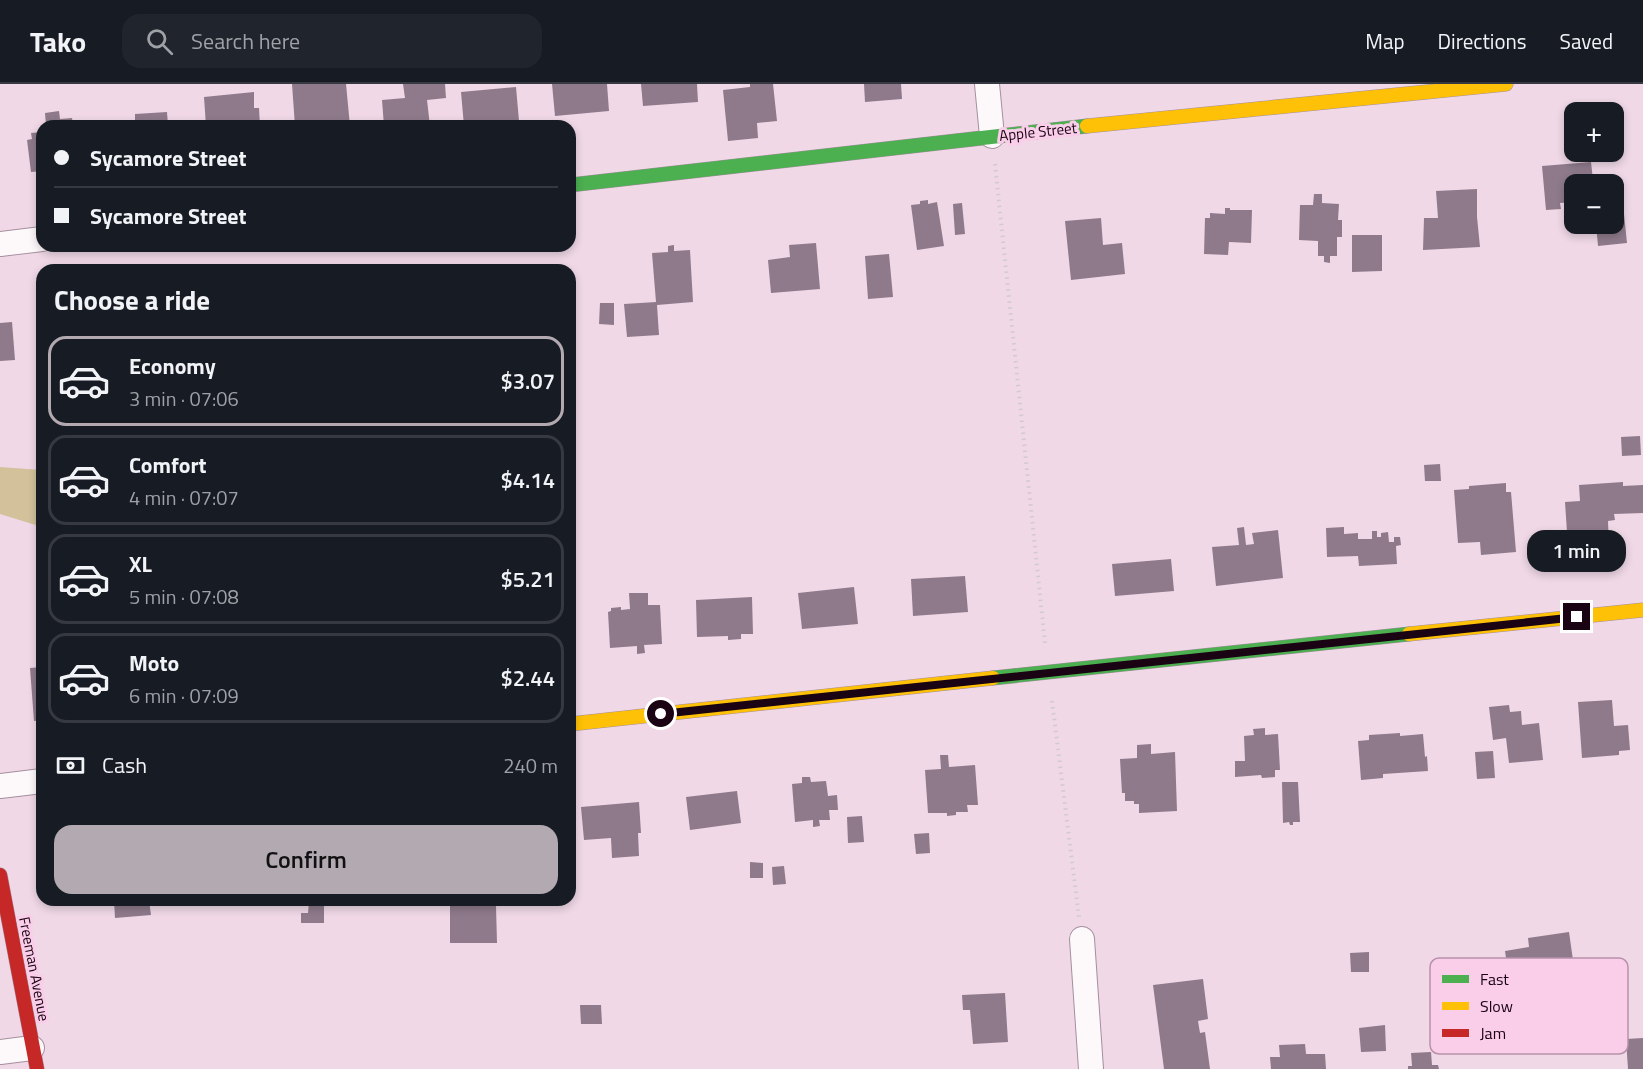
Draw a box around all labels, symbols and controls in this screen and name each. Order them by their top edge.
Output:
search box [122,14,542,68]
text: Tako [30,20,86,63]
text: Search here [191,24,300,58]
icon: search [143,25,176,58]
text: Map [1365,25,1405,57]
text: Directions [1438,25,1527,57]
text: Saved [1560,25,1613,57]
map controls [1564,102,1624,234]
button: + [1564,102,1624,162]
street label: Apple Street [998,116,1079,147]
text: Sycamore Street [90,141,247,175]
button: − [1564,174,1624,234]
text: Sycamore Street [90,199,247,233]
text: Choose a ride [54,279,210,320]
text: Economy [129,349,216,383]
icon: car [57,354,111,408]
text: $3.07 [500,364,555,398]
text: 3 min · 07:06 [129,383,239,414]
text: Comfort [129,448,207,482]
icon: car [57,453,111,507]
text: $4.14 [500,463,555,497]
text: 4 min · 07:07 [129,482,239,513]
callout: 1 min [1528,530,1626,572]
text: 1 min [1552,535,1601,566]
text: XL [129,547,152,581]
icon: car [57,552,111,606]
text: $5.21 [500,562,555,596]
text: 5 min · 07:08 [129,581,239,612]
route end [1563,603,1590,630]
text: Moto [129,646,179,680]
icon: car [57,651,111,705]
text: $2.44 [500,661,555,695]
text: 6 min · 07:09 [129,680,239,711]
route start [647,700,674,727]
text: Cash [102,748,147,782]
icon: cash [54,749,87,782]
text: 240 m [503,750,558,781]
button: Confirm [54,825,558,894]
street label: Freeman Avenue [13,915,56,1023]
legend [1430,958,1628,1054]
text: Fast [1480,967,1509,991]
text: Slow [1480,994,1513,1018]
text: Jam [1480,1021,1506,1045]

